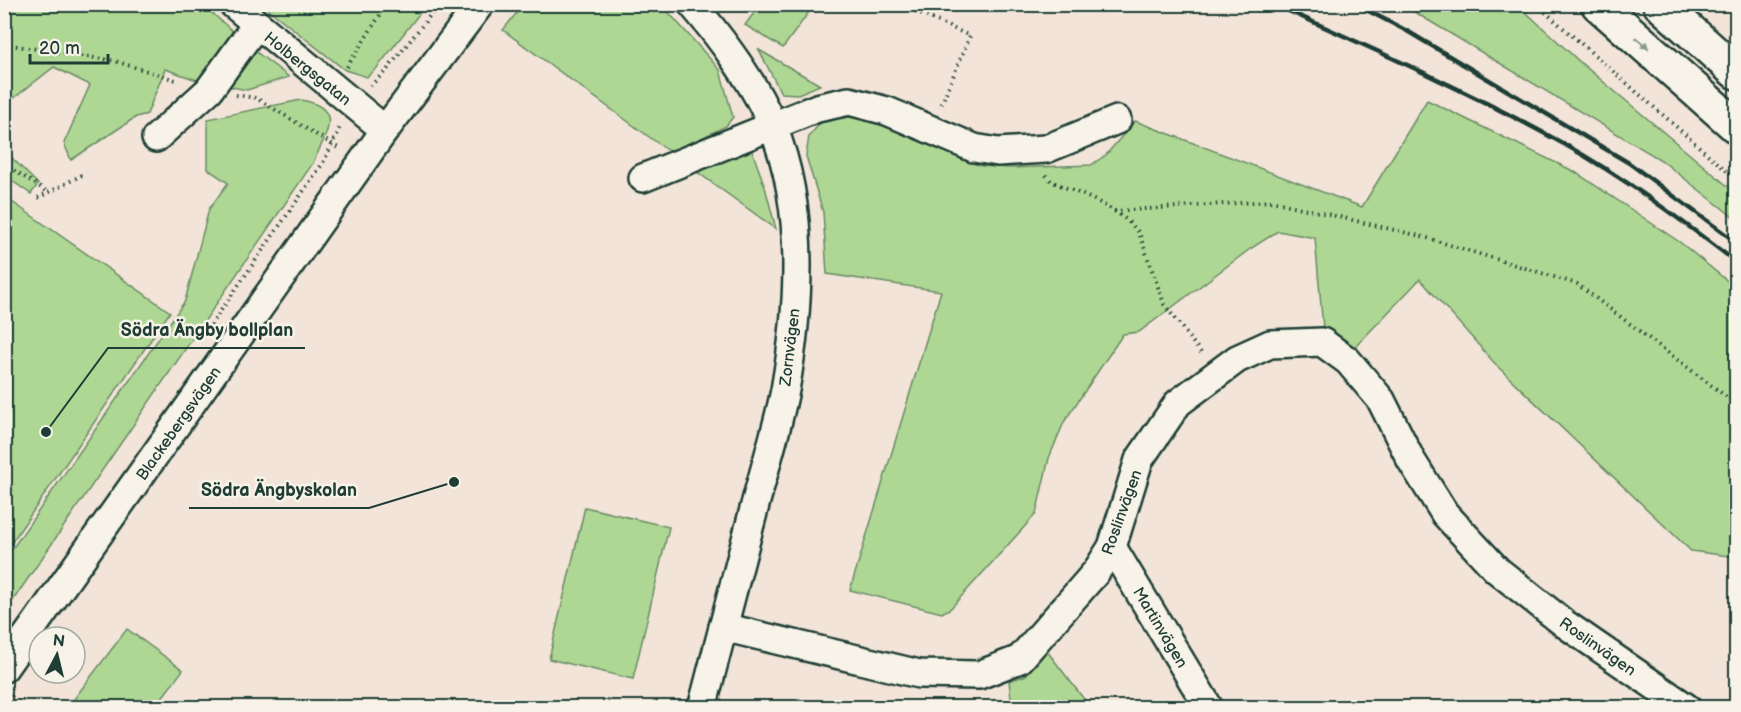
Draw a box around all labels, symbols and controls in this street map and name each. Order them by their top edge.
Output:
scale bar [30,27,108,65]
street label: Holbergsgatan [260,28,354,110]
one-way arrow [1634,36,1649,49]
text: 20 m [39,38,80,59]
street label: Zornvägen [776,307,805,388]
callout: Södra Ängby bollplan [108,312,305,348]
text: Södra Ängby bollplan [121,318,293,341]
street label: Blackebergsvägen [133,363,226,484]
street label: Roslinvägen [1098,467,1147,558]
callout: Södra Ängbyskolan [189,472,369,508]
text: Södra Ängbyskolan [201,478,357,501]
street label: Martinvägen [1128,584,1191,672]
street label: Roslinvägen [1555,614,1639,681]
north arrow [27,625,87,685]
text: N [52,631,66,652]

